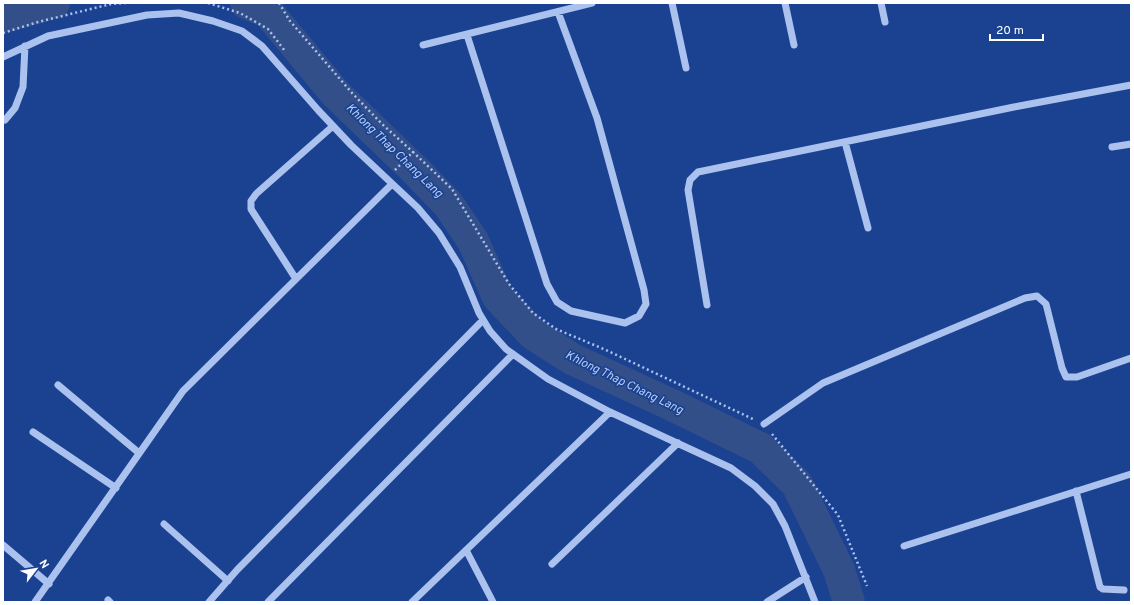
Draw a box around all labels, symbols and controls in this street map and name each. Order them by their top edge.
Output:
scale bar [990,16,1043,42]
text: 20 m [996,23,1024,39]
water label: Khlong Thap Chang Lang [342,100,446,202]
water label: Khlong Thap Chang Lang [562,347,686,419]
north arrow [16,549,56,589]
text: N [36,557,52,571]

